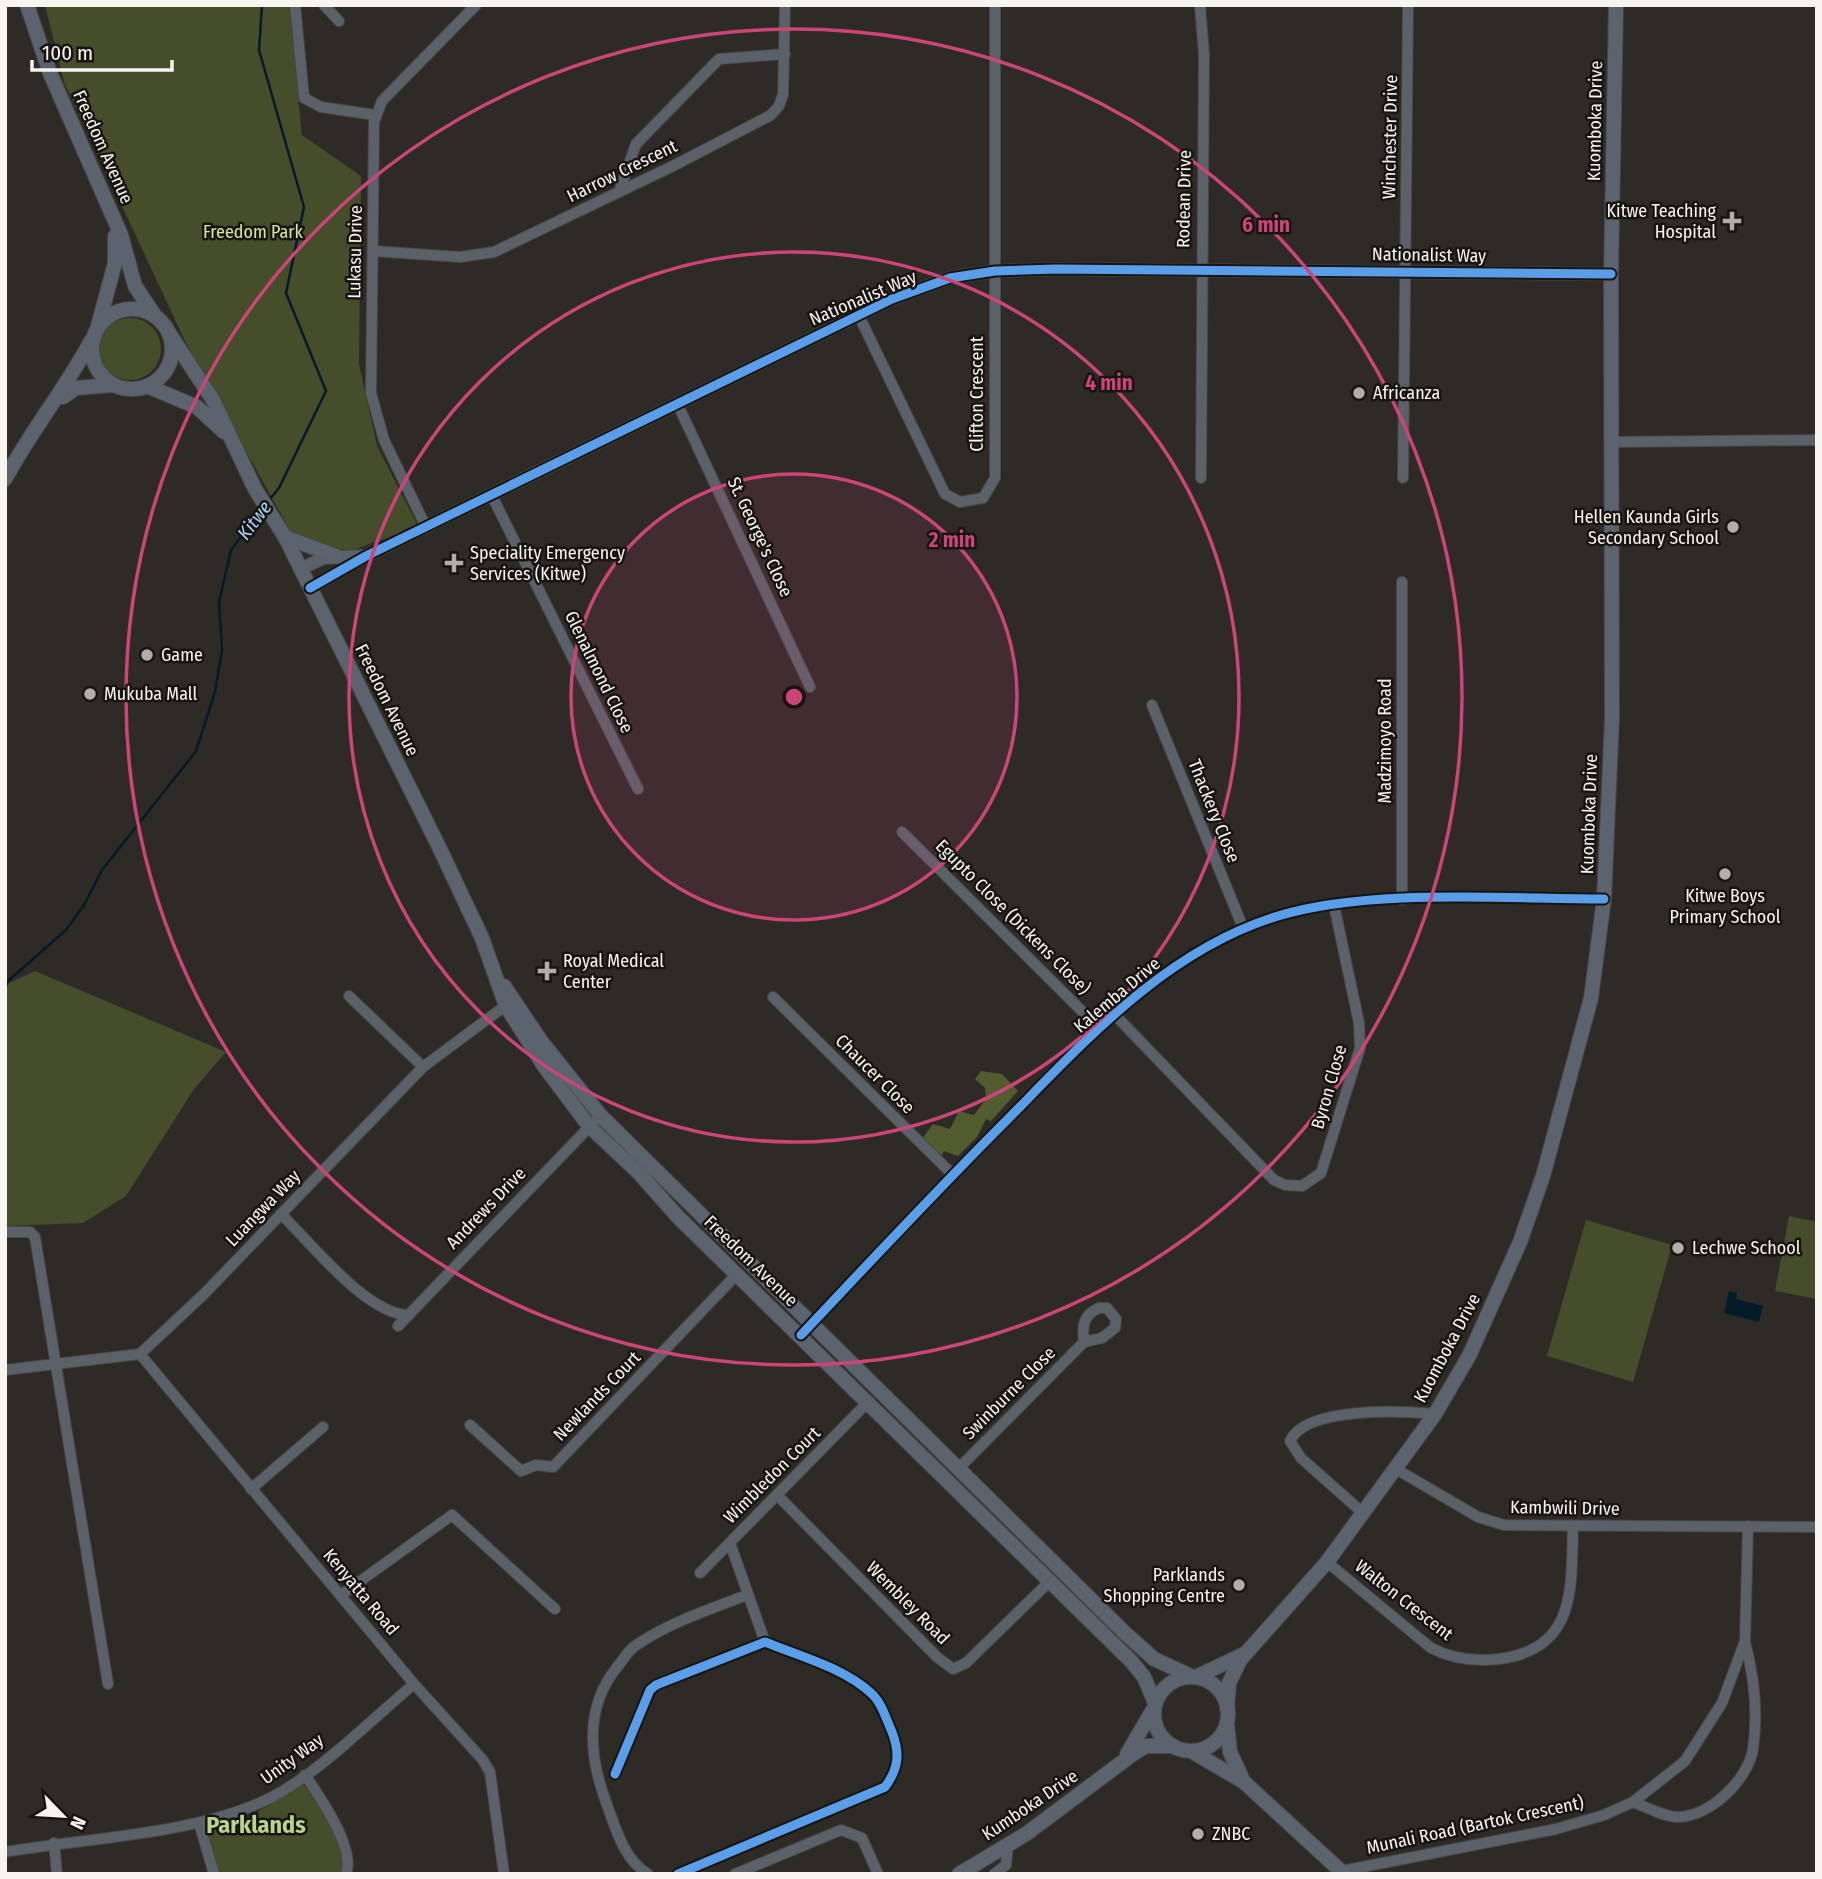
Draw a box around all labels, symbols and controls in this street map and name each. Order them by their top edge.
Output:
scale bar [32,28,172,72]
text: 100 m [42,40,93,66]
street label: Kuomboka Drive [1583,61,1607,181]
street label: Winchester Drive [1378,75,1402,199]
street label: Freedom Avenue [68,87,138,207]
street label: Harrow Crescent [563,135,681,207]
street label: Rodean Drive [1172,150,1196,248]
place label: Kitwe Teaching Hospital [1607,200,1717,243]
street label: Lukasu Drive [343,205,367,299]
marker: Kitwe Teaching Hospital [1722,211,1742,231]
text: 6 min [1242,212,1290,238]
park label: Freedom Park [203,221,304,243]
street label: Nationalist Way [1372,243,1486,267]
street label: Nationalist Way [806,266,920,330]
street label: Clifton Crescent [966,336,988,452]
text: 4 min [1085,370,1133,396]
place label: Africanza [1373,382,1441,404]
marker: Africanza [1351,385,1367,401]
street label: St. George's Close [723,474,797,600]
water label: Kitwe [232,496,276,544]
place label: Hellen Kaunda Girls Secondary School [1574,506,1719,549]
marker: Hellen Kaunda Girls Secondary School [1725,519,1741,535]
text: 2 min [928,527,975,553]
place label: Speciality Emergency Services (Kitwe) [470,542,625,585]
marker: Speciality Emergency Services (Kitwe) [444,553,464,573]
street label: Glenalmond Close [560,607,638,737]
street label: Freedom Avenue [350,640,424,760]
place label: Game [161,644,203,666]
marker: Game [139,647,155,663]
street label: Madzimoyo Road [1374,678,1396,804]
place label: Mukuba Mall [104,683,198,705]
centre of rings [782,685,806,709]
marker: Mukuba Mall [82,686,98,702]
street label: Kuomboka Drive [1576,753,1602,875]
street label: Thackery Close [1183,756,1245,866]
street label: Egupto Close (Dickens Close) [931,835,1095,999]
marker: Kitwe Boys Primary School [1717,866,1733,882]
place label: Kitwe Boys Primary School [1670,885,1781,928]
place label: Royal Medical Center [563,950,664,993]
street label: Kalemba Drive [1069,952,1165,1037]
marker: Royal Medical Center [537,961,557,981]
street label: Chaucer Close [831,1030,919,1118]
street label: Byron Close [1307,1042,1352,1132]
street label: Andrews Drive [442,1162,530,1253]
street label: Luangwa Way [221,1165,305,1251]
street label: Freedom Avenue [699,1211,803,1311]
place label: Lechwe School [1692,1237,1801,1259]
marker: Lechwe School [1670,1240,1686,1256]
street label: Kuomboka Drive [1409,1290,1485,1406]
street label: Swinburne Close [958,1342,1060,1444]
street label: Newlands Court [549,1347,645,1445]
street label: Wimbledon Court [719,1422,825,1528]
street label: Kambwili Drive [1510,1496,1620,1520]
street label: Kenyatta Road [318,1544,404,1640]
street label: Walton Crescent [1351,1555,1457,1645]
street label: Wembley Road [862,1557,954,1649]
place label: Parklands Shopping Centre [1104,1564,1225,1607]
marker: Parklands Shopping Centre [1231,1577,1247,1593]
street label: Unity Way [256,1729,328,1789]
street label: Kumboka Drive [978,1765,1082,1845]
north arrow [28,1781,98,1851]
street label: Munali Road (Bartok Crescent) [1364,1791,1586,1859]
district label: Parklands [206,1811,306,1839]
text: N [65,1813,91,1833]
place label: ZNBC [1212,1823,1250,1845]
marker: ZNBC [1190,1826,1206,1842]

